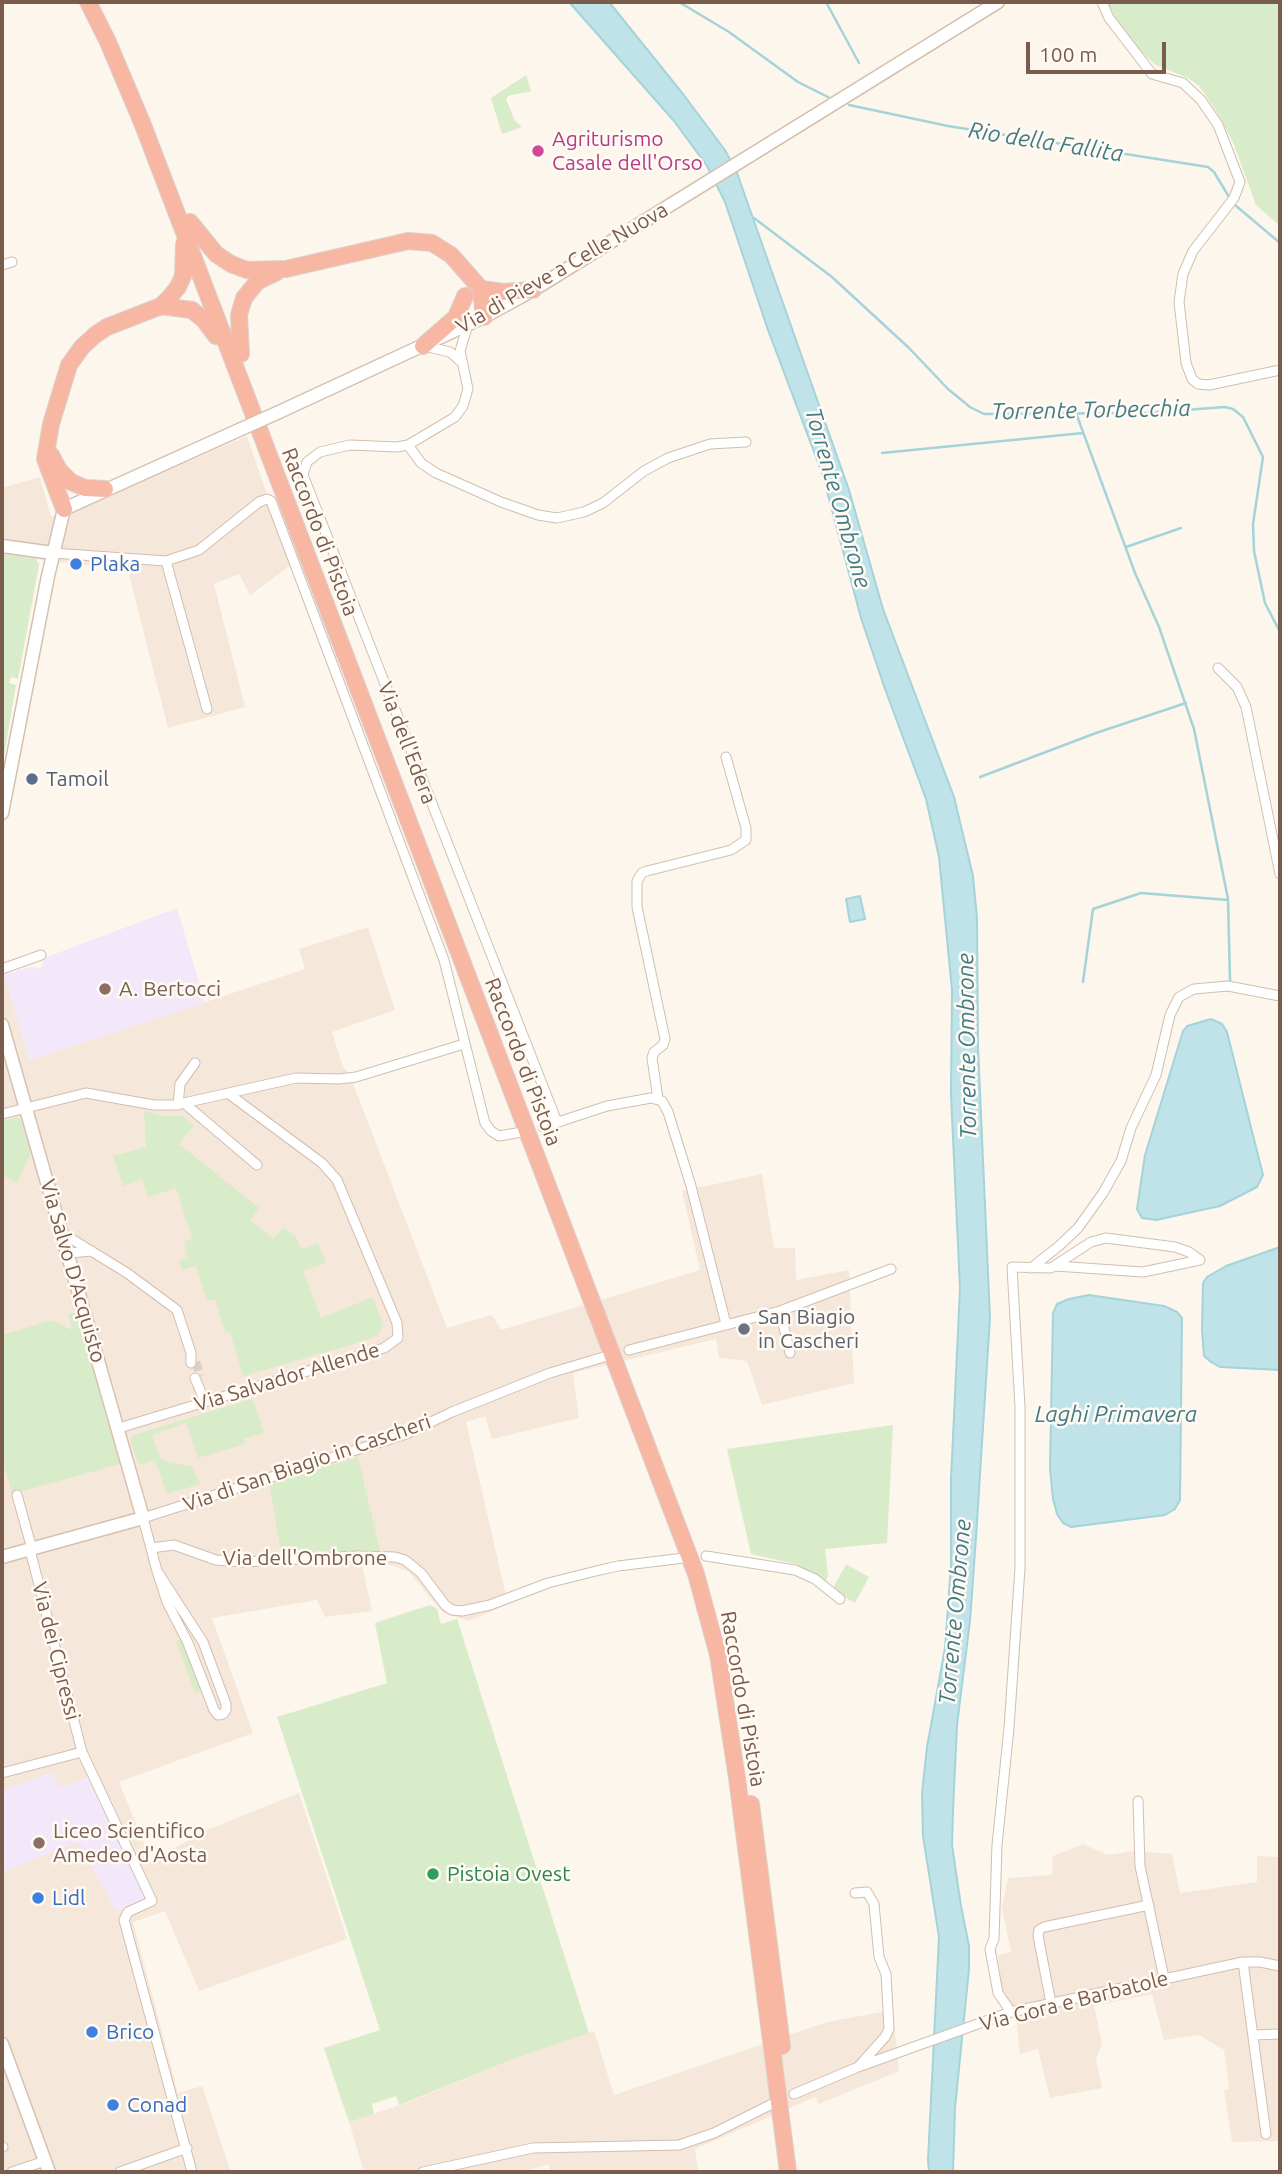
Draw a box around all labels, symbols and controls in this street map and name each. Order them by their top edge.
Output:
scale bar [1030,28,1170,72]
text: 100 m [1039,42,1097,66]
water label: Rio della Fallita [967,116,1125,168]
place label: Agriturismo Casale dell'Orso [552,126,703,176]
marker: Agriturismo Casale dell'Orso [530,143,546,159]
street label: Via di Pieve a Celle Nuova [452,197,672,339]
water label: Torrente Torbecchia [991,394,1191,426]
water label: Torrente Ombrone [799,405,877,591]
street label: Raccordo di Pistoia [276,444,364,620]
place label: Plaka [90,551,140,577]
marker: Plaka [68,556,84,572]
street label: Via dell'Edera [372,678,442,808]
place label: Tamoil [46,766,109,792]
marker: Tamoil [24,771,40,787]
water label: Torrente Ombrone [952,953,982,1139]
street label: Raccordo di Pistoia [479,974,567,1150]
place label: A. Bertocci [119,976,221,1002]
marker: A. Bertocci [97,981,113,997]
street label: Via Salvo D'Acquisto [35,1176,111,1366]
place label: San Biagio in Cascheri [758,1304,859,1354]
marker: San Biagio in Cascheri [736,1321,752,1337]
street label: Via Salvador Allende [191,1337,383,1417]
water label: Laghi Primavera [1035,1400,1197,1428]
street label: Via di San Biagio in Cascheri [180,1409,434,1517]
water label: Torrente Ombrone [933,1518,977,1706]
street label: Via dell'Ombrone [223,1545,387,1571]
street label: Via dei Cipressi [27,1579,85,1723]
street label: Raccordo di Pistoia [715,1609,771,1789]
place label: Liceo Scientifico Amedeo d'Aosta [53,1818,207,1868]
marker: Liceo Scientifico Amedeo d'Aosta [31,1835,47,1851]
place label: Pistoia Ovest [447,1861,570,1887]
marker: Pistoia Ovest [425,1866,441,1882]
place label: Lidl [52,1885,86,1911]
marker: Lidl [30,1890,46,1906]
street label: Via Gora e Barbatole [977,1965,1171,2037]
place label: Brico [106,2019,154,2045]
marker: Brico [84,2024,100,2040]
place label: Conad [127,2092,187,2118]
marker: Conad [105,2097,121,2113]

